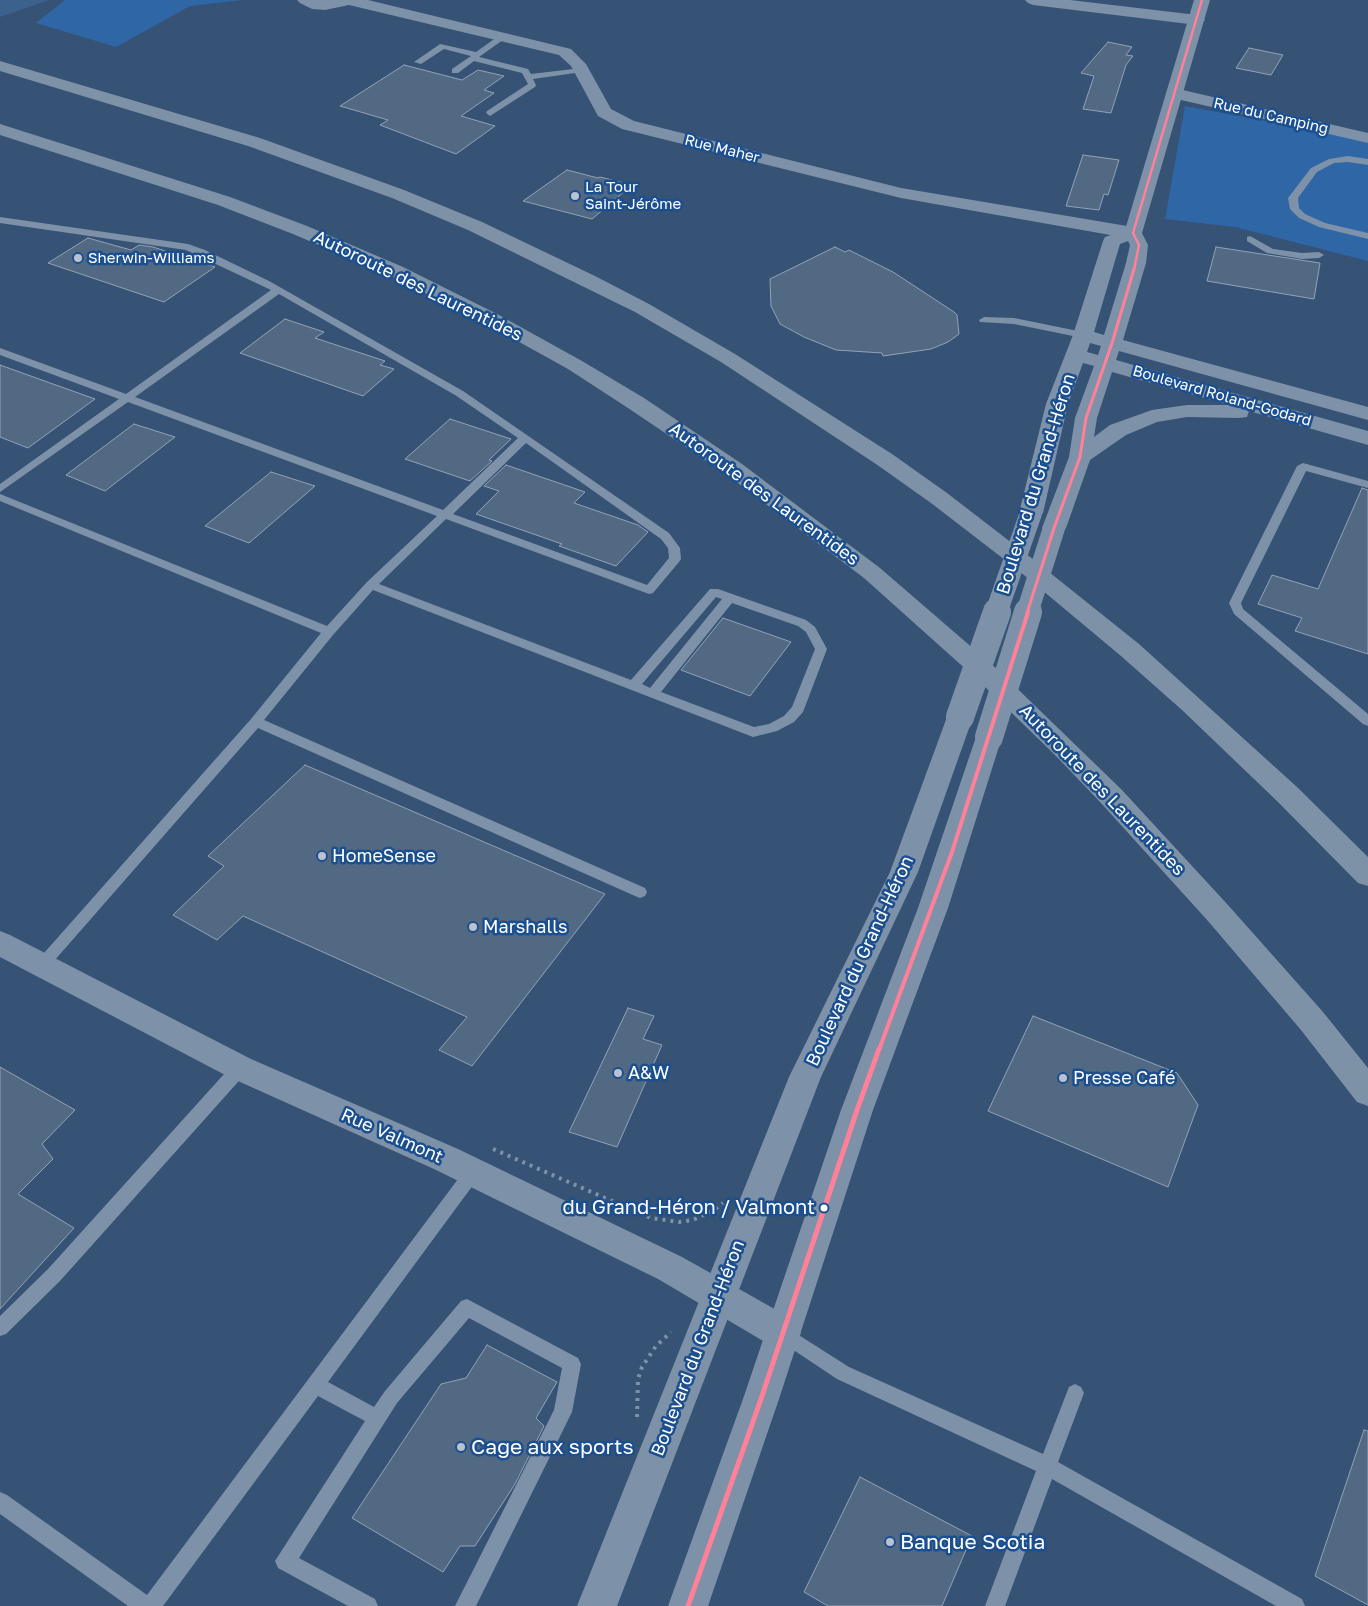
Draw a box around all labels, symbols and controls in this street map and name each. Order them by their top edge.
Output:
street label: Rue du Camping [1212,94,1330,138]
street label: Rue Maher [683,131,761,167]
place label: La Tour Saint-Jérôme [585,178,681,213]
marker: La Tour Saint-Jérôme [569,190,581,202]
street label: Autoroute des Laurentides [310,226,526,346]
place label: Sherwin-Williams [88,249,215,267]
marker: Sherwin-Williams [72,252,84,264]
street label: Boulevard Roland-Godard [1131,362,1313,430]
street label: Boulevard du Grand-Héron [992,371,1080,597]
street label: Autoroute des Laurentides [665,418,863,570]
street label: Autoroute des Laurentides [1015,700,1189,880]
place label: HomeSense [332,845,436,867]
marker: HomeSense [316,850,328,862]
street label: Boulevard du Grand-Héron [802,852,918,1070]
place label: Marshalls [483,916,568,938]
marker: Marshalls [467,921,479,933]
place label: A&W [628,1062,669,1084]
marker: A&W [612,1067,624,1079]
place label: Presse Café [1073,1067,1175,1089]
marker: Presse Café [1057,1072,1069,1084]
street label: Rue Valmont [338,1104,446,1168]
place label: du Grand-Héron / Valmont [562,1196,815,1220]
marker: du Grand-Héron / Valmont [819,1203,829,1213]
street label: Boulevard du Grand-Héron [647,1237,749,1459]
place label: Cage aux sports [471,1434,634,1460]
marker: Cage aux sports [455,1441,467,1453]
place label: Banque Scotia [900,1529,1045,1555]
marker: Banque Scotia [884,1536,896,1548]

